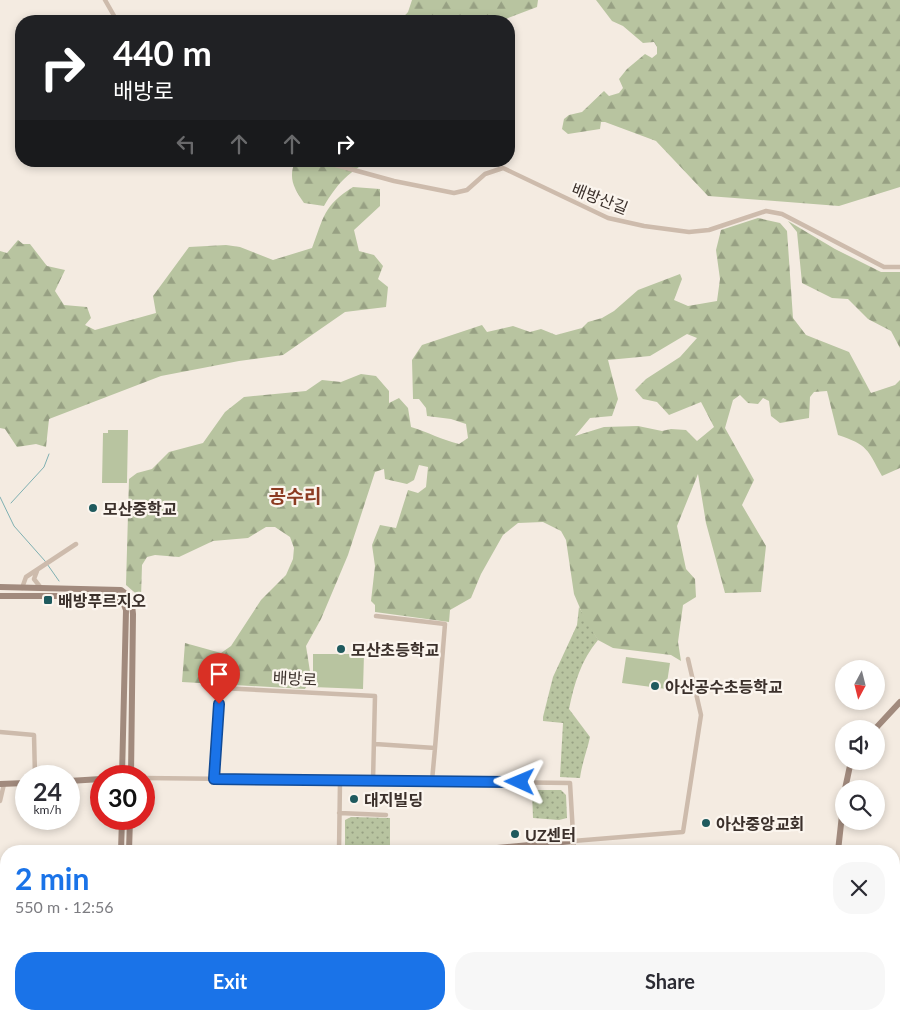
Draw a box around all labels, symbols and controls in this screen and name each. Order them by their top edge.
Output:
text: 440 m [113,31,212,73]
icon: right [30,35,95,100]
text: 배방로 [113,77,174,104]
icon: left [172,130,200,158]
icon: ahead [225,130,253,158]
icon: ahead [278,130,306,158]
icon: right [331,130,359,158]
street label: 배방산길 [569,179,631,217]
district label: 공수리 [269,484,321,507]
place label: 모산중학교 [103,499,177,518]
marker: 모산중학교 [87,502,99,514]
place label: 배방푸르지오 [58,591,146,610]
marker: 배방푸르지오 [42,594,54,606]
place label: 모산초등학교 [351,640,440,659]
marker: 모산초등학교 [335,643,347,655]
pin [198,653,240,704]
icon: arrive [205,660,233,688]
north arrow [835,660,885,710]
map controls [835,660,885,830]
street label: 배방로 [272,667,318,689]
place label: 아산공수초등학교 [665,677,783,696]
marker: 아산공수초등학교 [649,680,661,692]
button: sound [835,720,885,770]
position arrow [493,755,545,807]
speed limit sign: 30 [90,765,155,830]
text: 24 [33,776,62,806]
button: search [835,780,885,830]
place label: 대지빌딩 [364,790,423,809]
marker: 대지빌딩 [348,793,360,805]
text: km/h [33,802,62,817]
place label: 아산중앙교회 [716,814,804,833]
marker: 아산중앙교회 [700,817,712,829]
place label: UZ센터 [525,825,576,844]
marker: UZ센터 [509,828,521,840]
text: 2 min [15,860,89,896]
button: close [833,862,885,914]
text: 550 m · 12:56 [15,897,114,916]
button: Exit [15,952,445,1010]
button: Share [455,952,885,1010]

